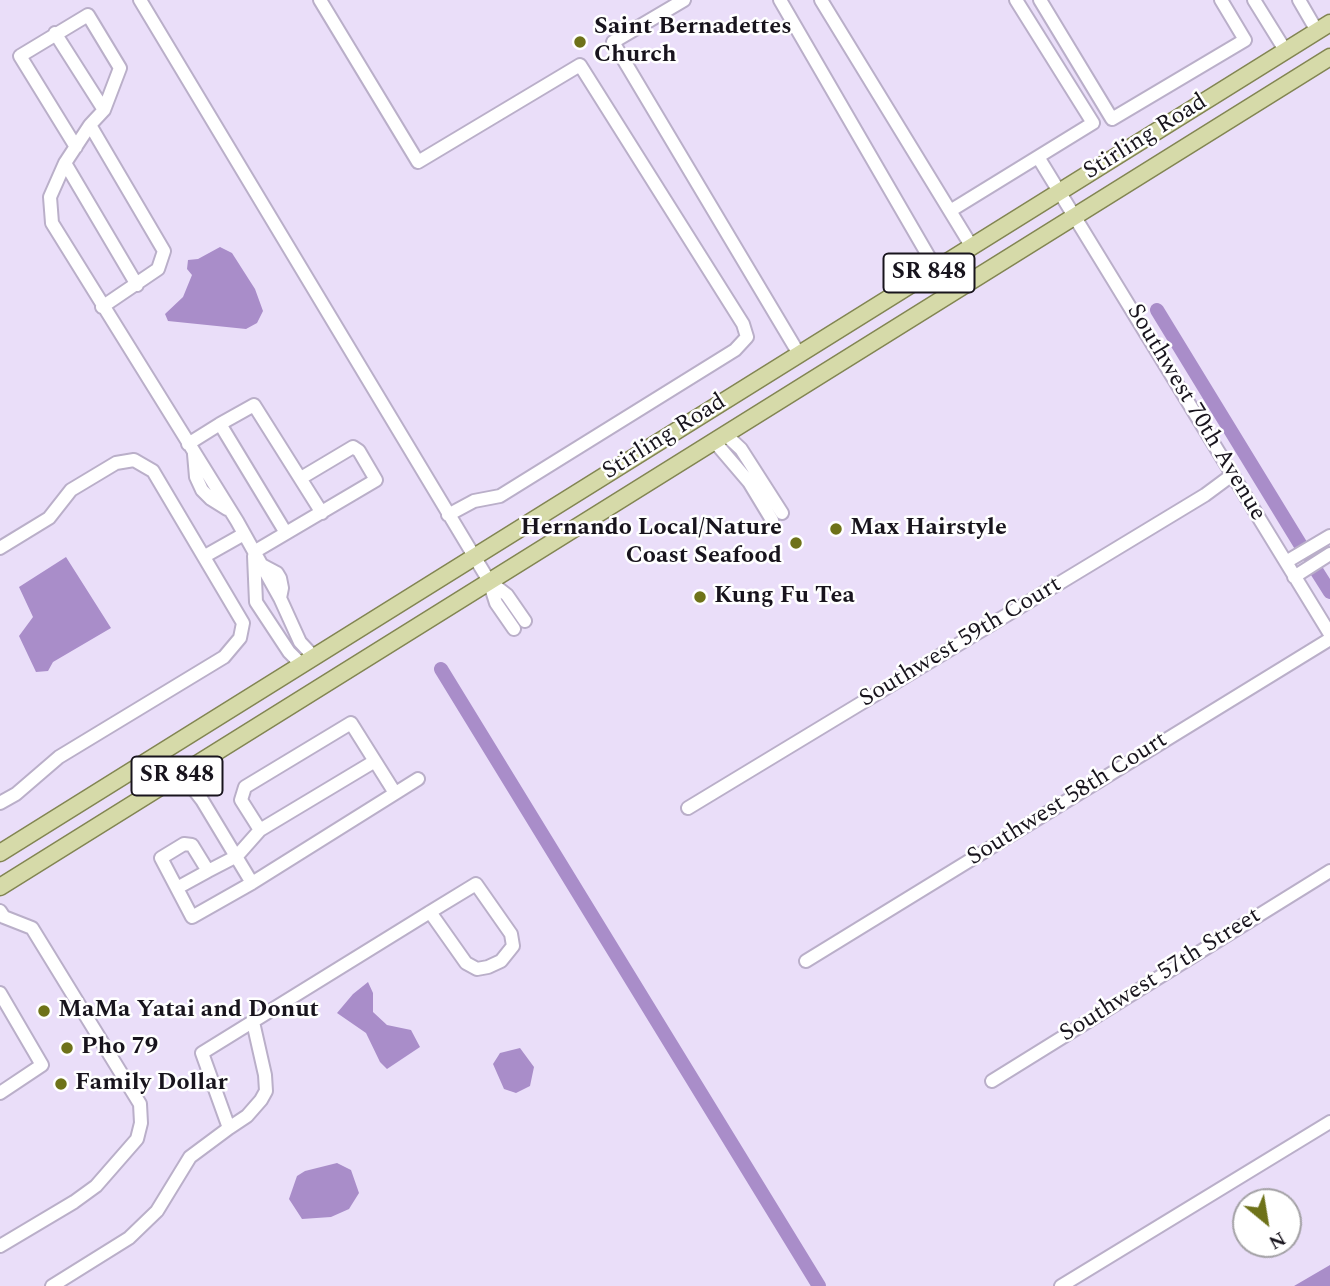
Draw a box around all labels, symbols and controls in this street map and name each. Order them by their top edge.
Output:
place label: Saint Bernadettes Church [594,14,792,70]
marker: Saint Bernadettes Church [572,34,588,50]
street label: Stirling Road [1079,89,1213,187]
road number: SR 848 [884,254,974,292]
street label: Southwest 70th Avenue [1119,299,1271,527]
street label: Stirling Road [598,389,732,487]
place label: Hernando Local/Nature Coast Seafood [521,515,782,571]
place label: Max Hairstyle [850,515,1007,543]
marker: Max Hairstyle [828,521,844,537]
marker: Hernando Local/Nature Coast Seafood [788,535,804,551]
street label: Southwest 59th Court [855,571,1067,715]
place label: Kung Fu Tea [714,583,855,611]
marker: Kung Fu Tea [692,589,708,605]
street label: Southwest 58th Court [963,727,1173,873]
road number: SR 848 [132,756,222,796]
street label: Southwest 57th Street [1055,902,1267,1050]
place label: MaMa Yatai and Donut [58,997,319,1025]
marker: MaMa Yatai and Donut [36,1003,52,1019]
place label: Pho 79 [81,1034,158,1062]
marker: Pho 79 [59,1040,75,1056]
place label: Family Dollar [75,1070,228,1098]
marker: Family Dollar [53,1076,69,1092]
north arrow [1232,1188,1302,1258]
text: N [1263,1223,1291,1256]

